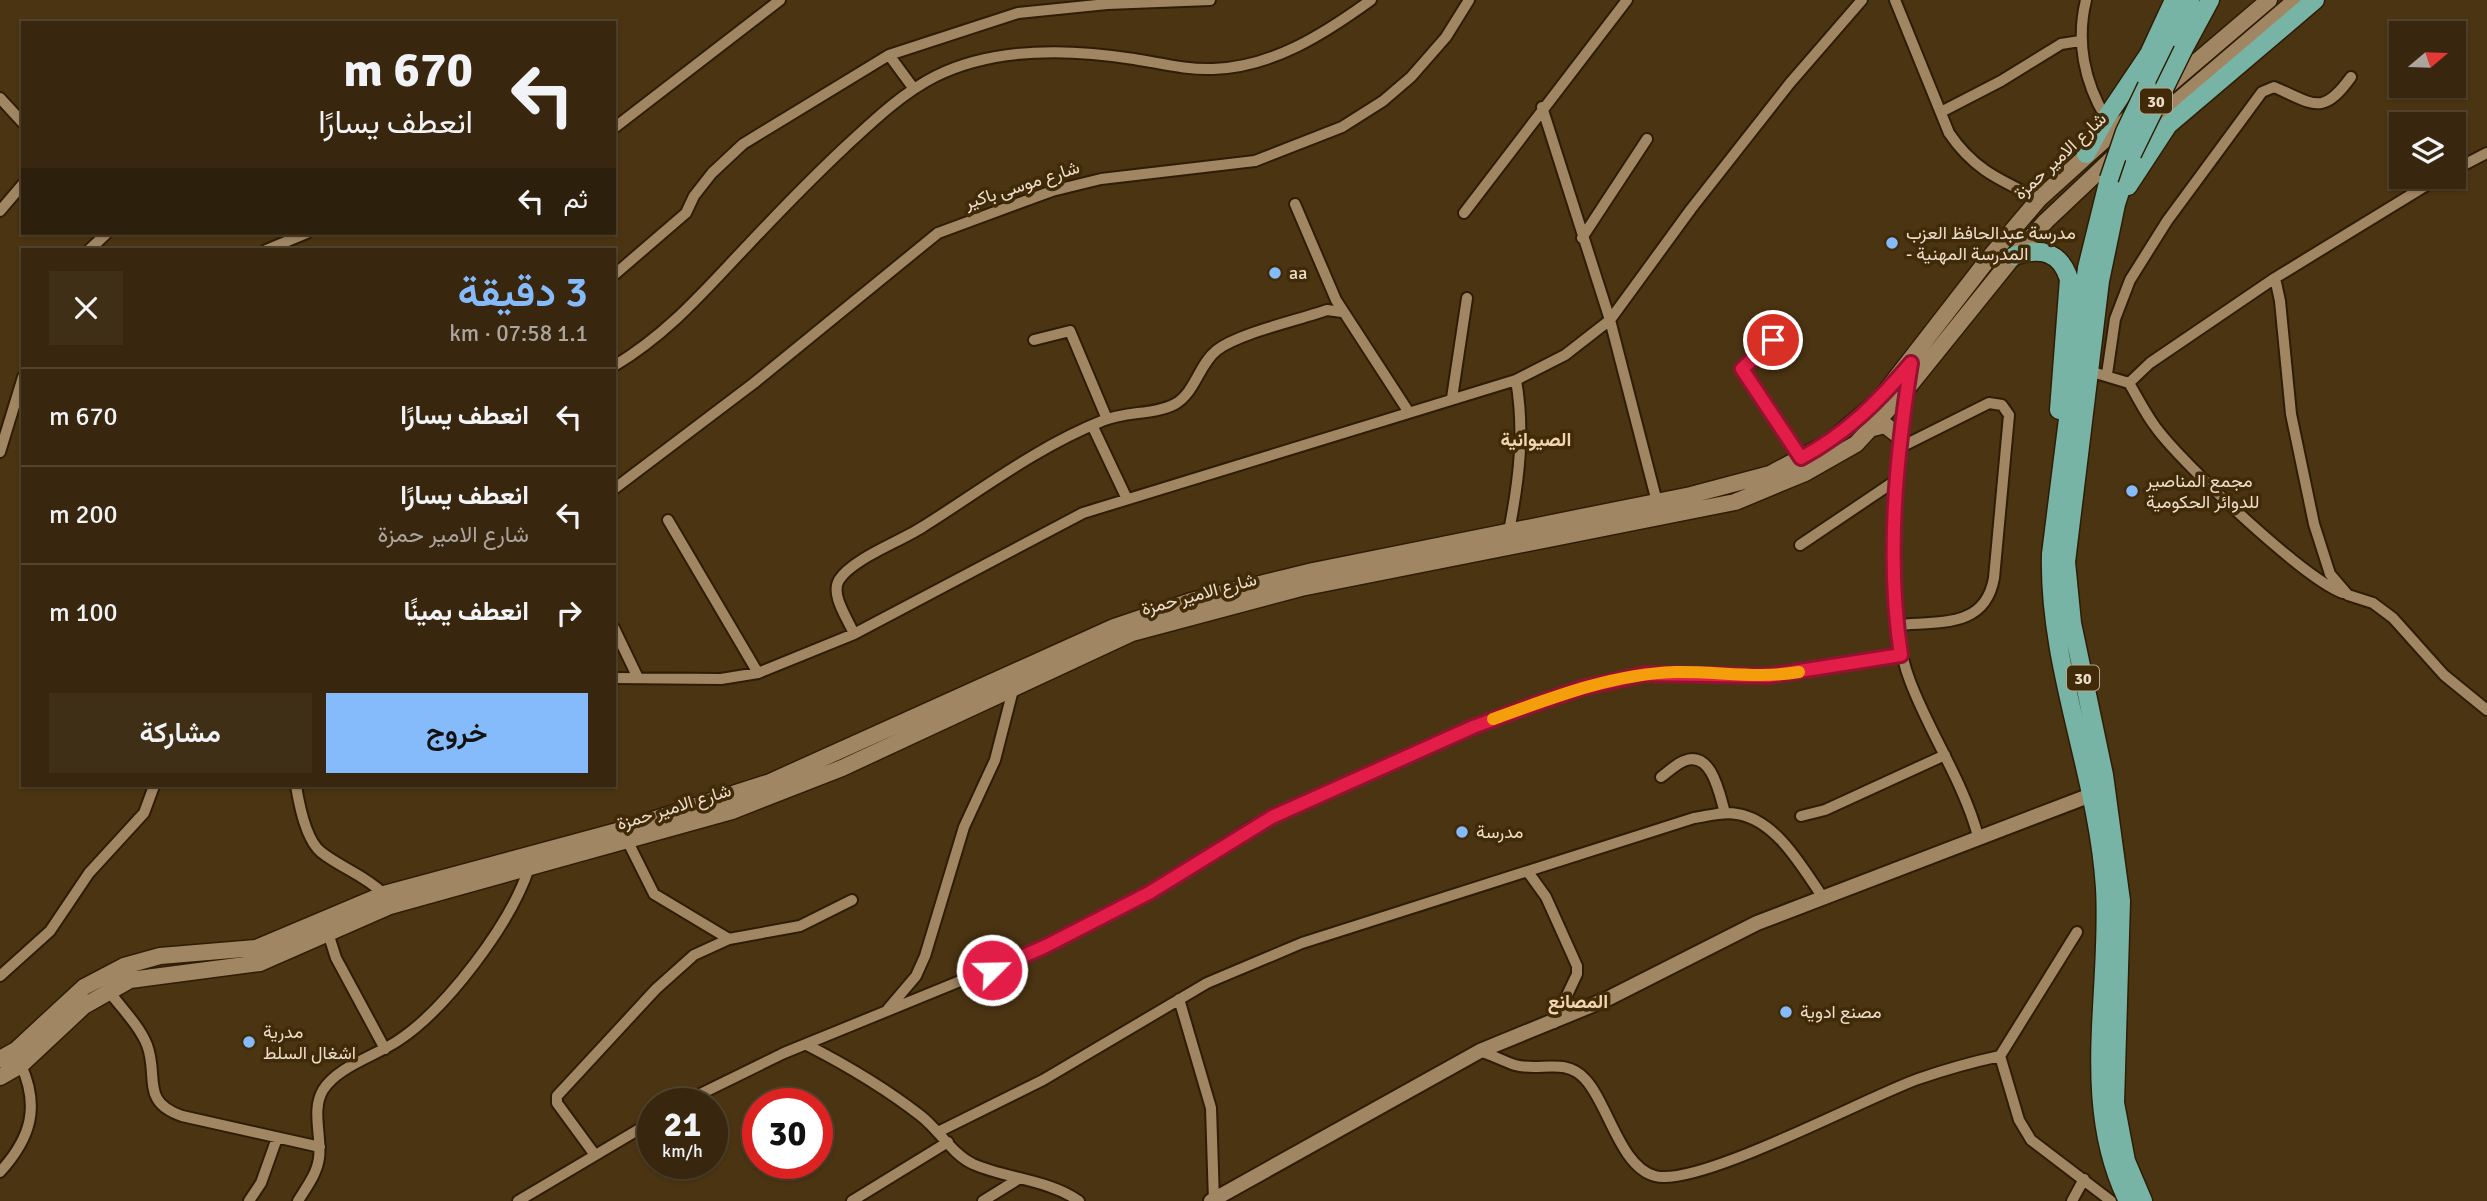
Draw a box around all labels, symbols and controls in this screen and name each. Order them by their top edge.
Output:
north arrow [2389,21,2466,98]
map controls [2389,21,2466,189]
text: 670 m [343,40,473,100]
icon: left [497,49,588,140]
road number: 30 [2140,88,2172,114]
text: انعطف يسارًا [318,103,473,142]
street label: شارع الامير حمزة [2009,108,2112,205]
button: layers [2389,112,2466,189]
street label: شارع موسى باكير [961,156,1083,215]
icon: left [512,182,550,220]
text: ثم [564,184,588,216]
place label: مدرسة عبدالحافظ العزب - المدرسة المهنية [1906,222,2076,265]
marker: مدرسة عبدالحافظ العزب - المدرسة المهنية [1884,235,1900,251]
place label: aa [1289,262,1307,284]
marker: aa [1267,265,1283,281]
text: 3 دقيقة [457,267,588,318]
button: close [49,271,123,345]
pin [1743,310,1803,370]
text: 1.1 km · 07:58 [449,319,588,348]
icon: arrive [1754,321,1792,359]
icon: left [550,398,588,436]
text: انعطف يسارًا [400,400,529,432]
text: 670 m [49,401,118,433]
district label: الصيوانية [1501,428,1572,452]
place label: مجمع المناصير للدوائر الحكومية [2145,470,2259,513]
text: انعطف يسارًا [400,480,529,512]
marker: مجمع المناصير للدوائر الحكومية [2124,483,2140,499]
icon: left [550,496,588,534]
text: 200 m [49,499,118,531]
text: شارع الامير حمزة [378,520,529,549]
street label: شارع الامير حمزة [1139,568,1259,621]
icon: right [550,594,588,632]
text: انعطف يمينًا [403,596,529,628]
text: 100 m [49,597,118,629]
road number: 30 [2067,666,2099,691]
button: مشاركة [49,693,312,773]
button: خروج [326,693,588,773]
street label: شارع الامير حمزة [614,779,734,836]
place label: مدرسة [1476,821,1523,843]
marker: مدرسة [1454,824,1470,840]
position arrow [955,933,1029,1007]
district label: المصانع [1548,990,1608,1015]
place label: مصنع ادوية [1800,1001,1882,1024]
marker: مصنع ادوية [1778,1004,1794,1020]
place label: مدرية اشغال السلط [263,1021,356,1064]
marker: مدرية اشغال السلط [241,1034,257,1050]
speed limit sign: 30 [742,1088,833,1179]
text: 21 [664,1103,701,1146]
text: km/h [662,1140,703,1162]

